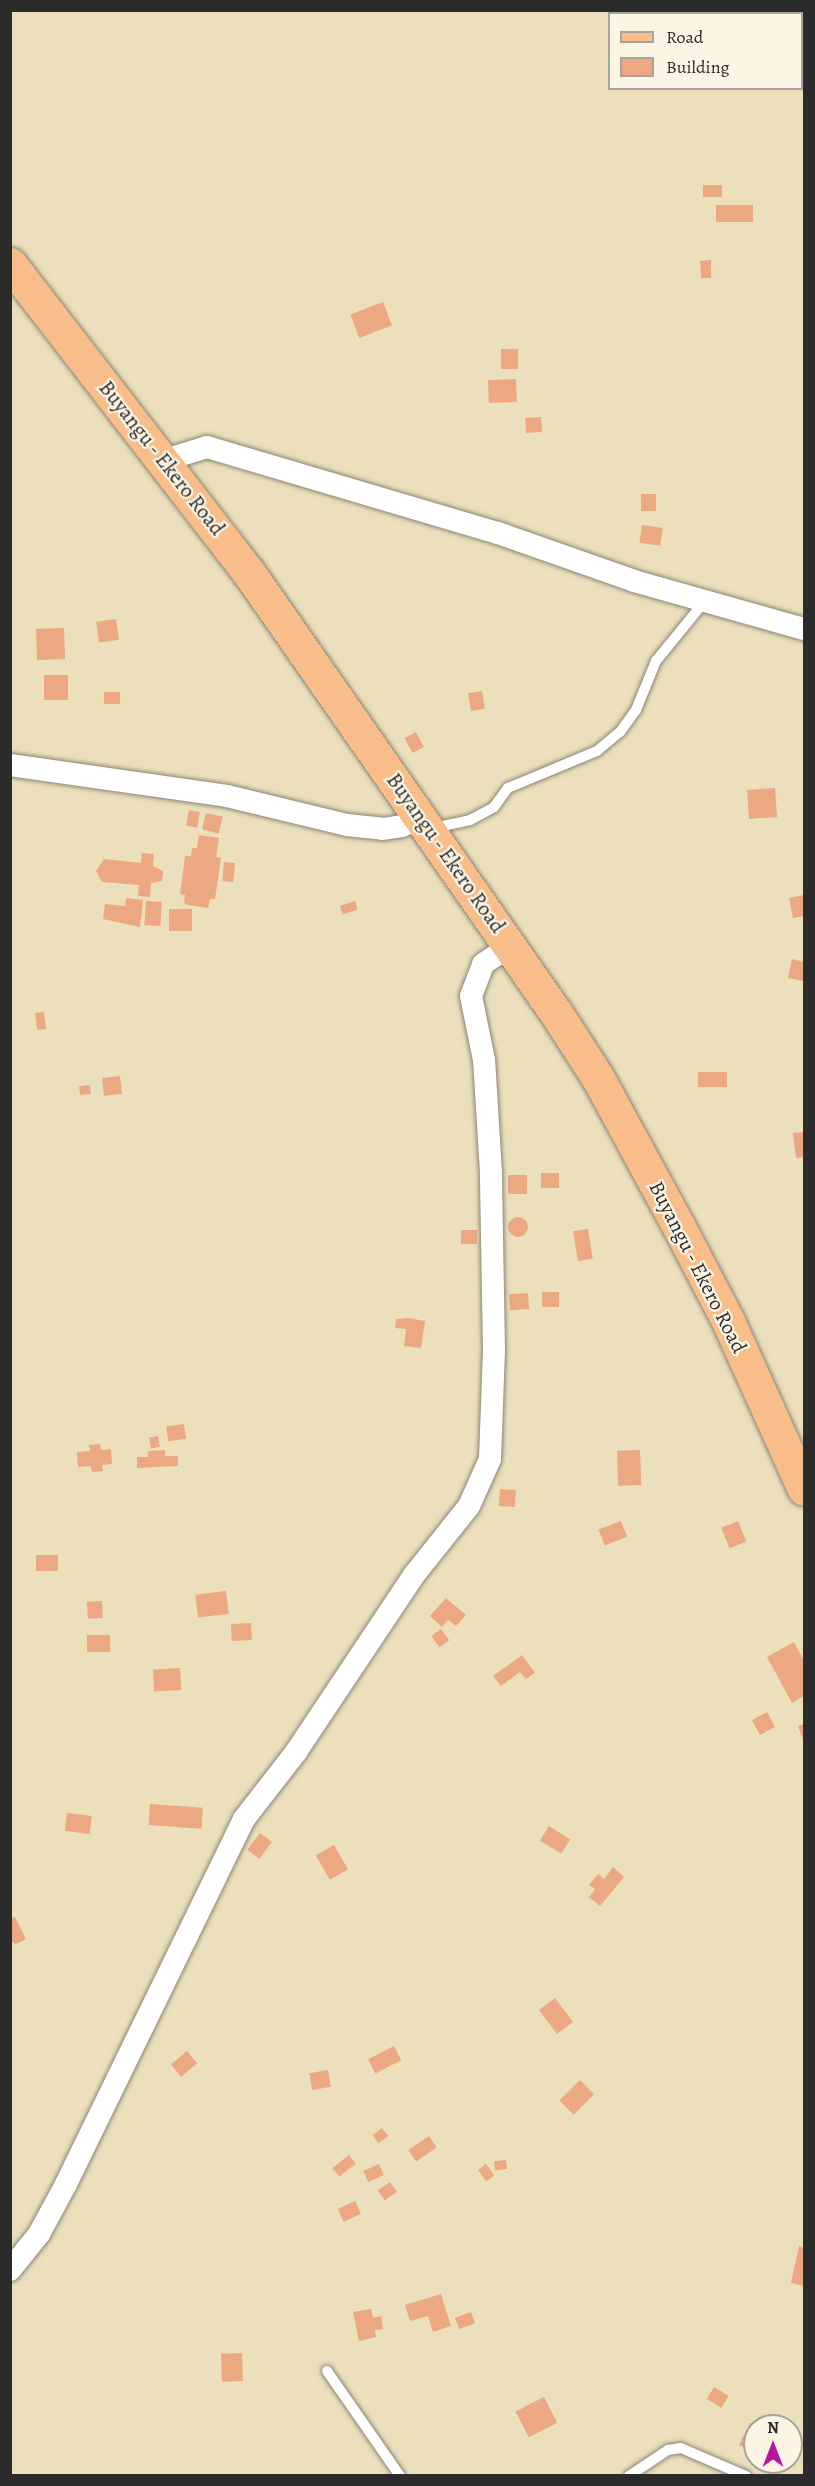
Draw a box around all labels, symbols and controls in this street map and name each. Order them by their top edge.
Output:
legend [608,12,803,90]
text: Road [666,25,703,49]
text: Building [666,55,730,79]
street label: Buyangu - Ekero Road [93,375,231,541]
street label: Buyangu - Ekero Road [381,768,511,938]
street label: Buyangu - Ekero Road [644,1176,752,1358]
north arrow [743,2414,803,2474]
text: N [767,2417,779,2439]

